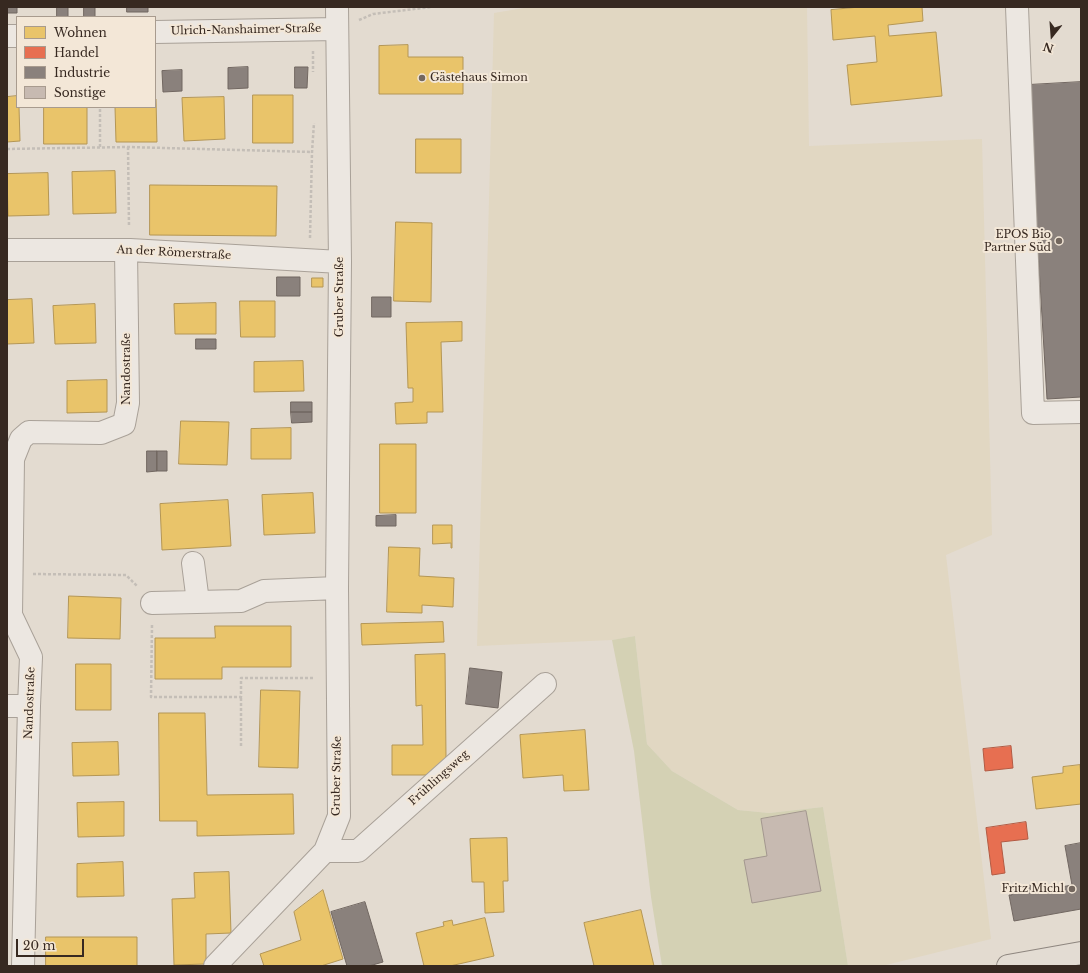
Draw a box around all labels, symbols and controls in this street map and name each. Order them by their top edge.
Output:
legend [16,16,156,108]
north arrow [1032,16,1072,56]
street label: Ulrich-Nanshaimer-Straße [171,22,321,38]
text: Wohnen [54,25,107,40]
text: N [1041,39,1055,56]
text: Handel [54,45,99,60]
text: Industrie [54,65,110,80]
place label: Gästehaus Simon [430,71,528,85]
marker: Gästehaus Simon [417,73,427,83]
text: Sonstige [54,85,106,100]
place label: EPOS Bio Partner Süd [984,228,1051,254]
marker: EPOS Bio Partner Süd [1054,236,1064,246]
street label: An der Römerstraße [116,243,232,263]
street label: Gruber Straße [333,257,347,337]
street label: Nandostraße [120,333,134,405]
street label: Nandostraße [22,667,38,739]
street label: Gruber Straße [330,736,344,816]
street label: Frühlingsweg [406,748,472,808]
place label: Fritz Michl [1002,882,1064,896]
marker: Fritz Michl [1067,884,1077,894]
scale bar [18,931,86,957]
text: 20 m [23,938,55,953]

